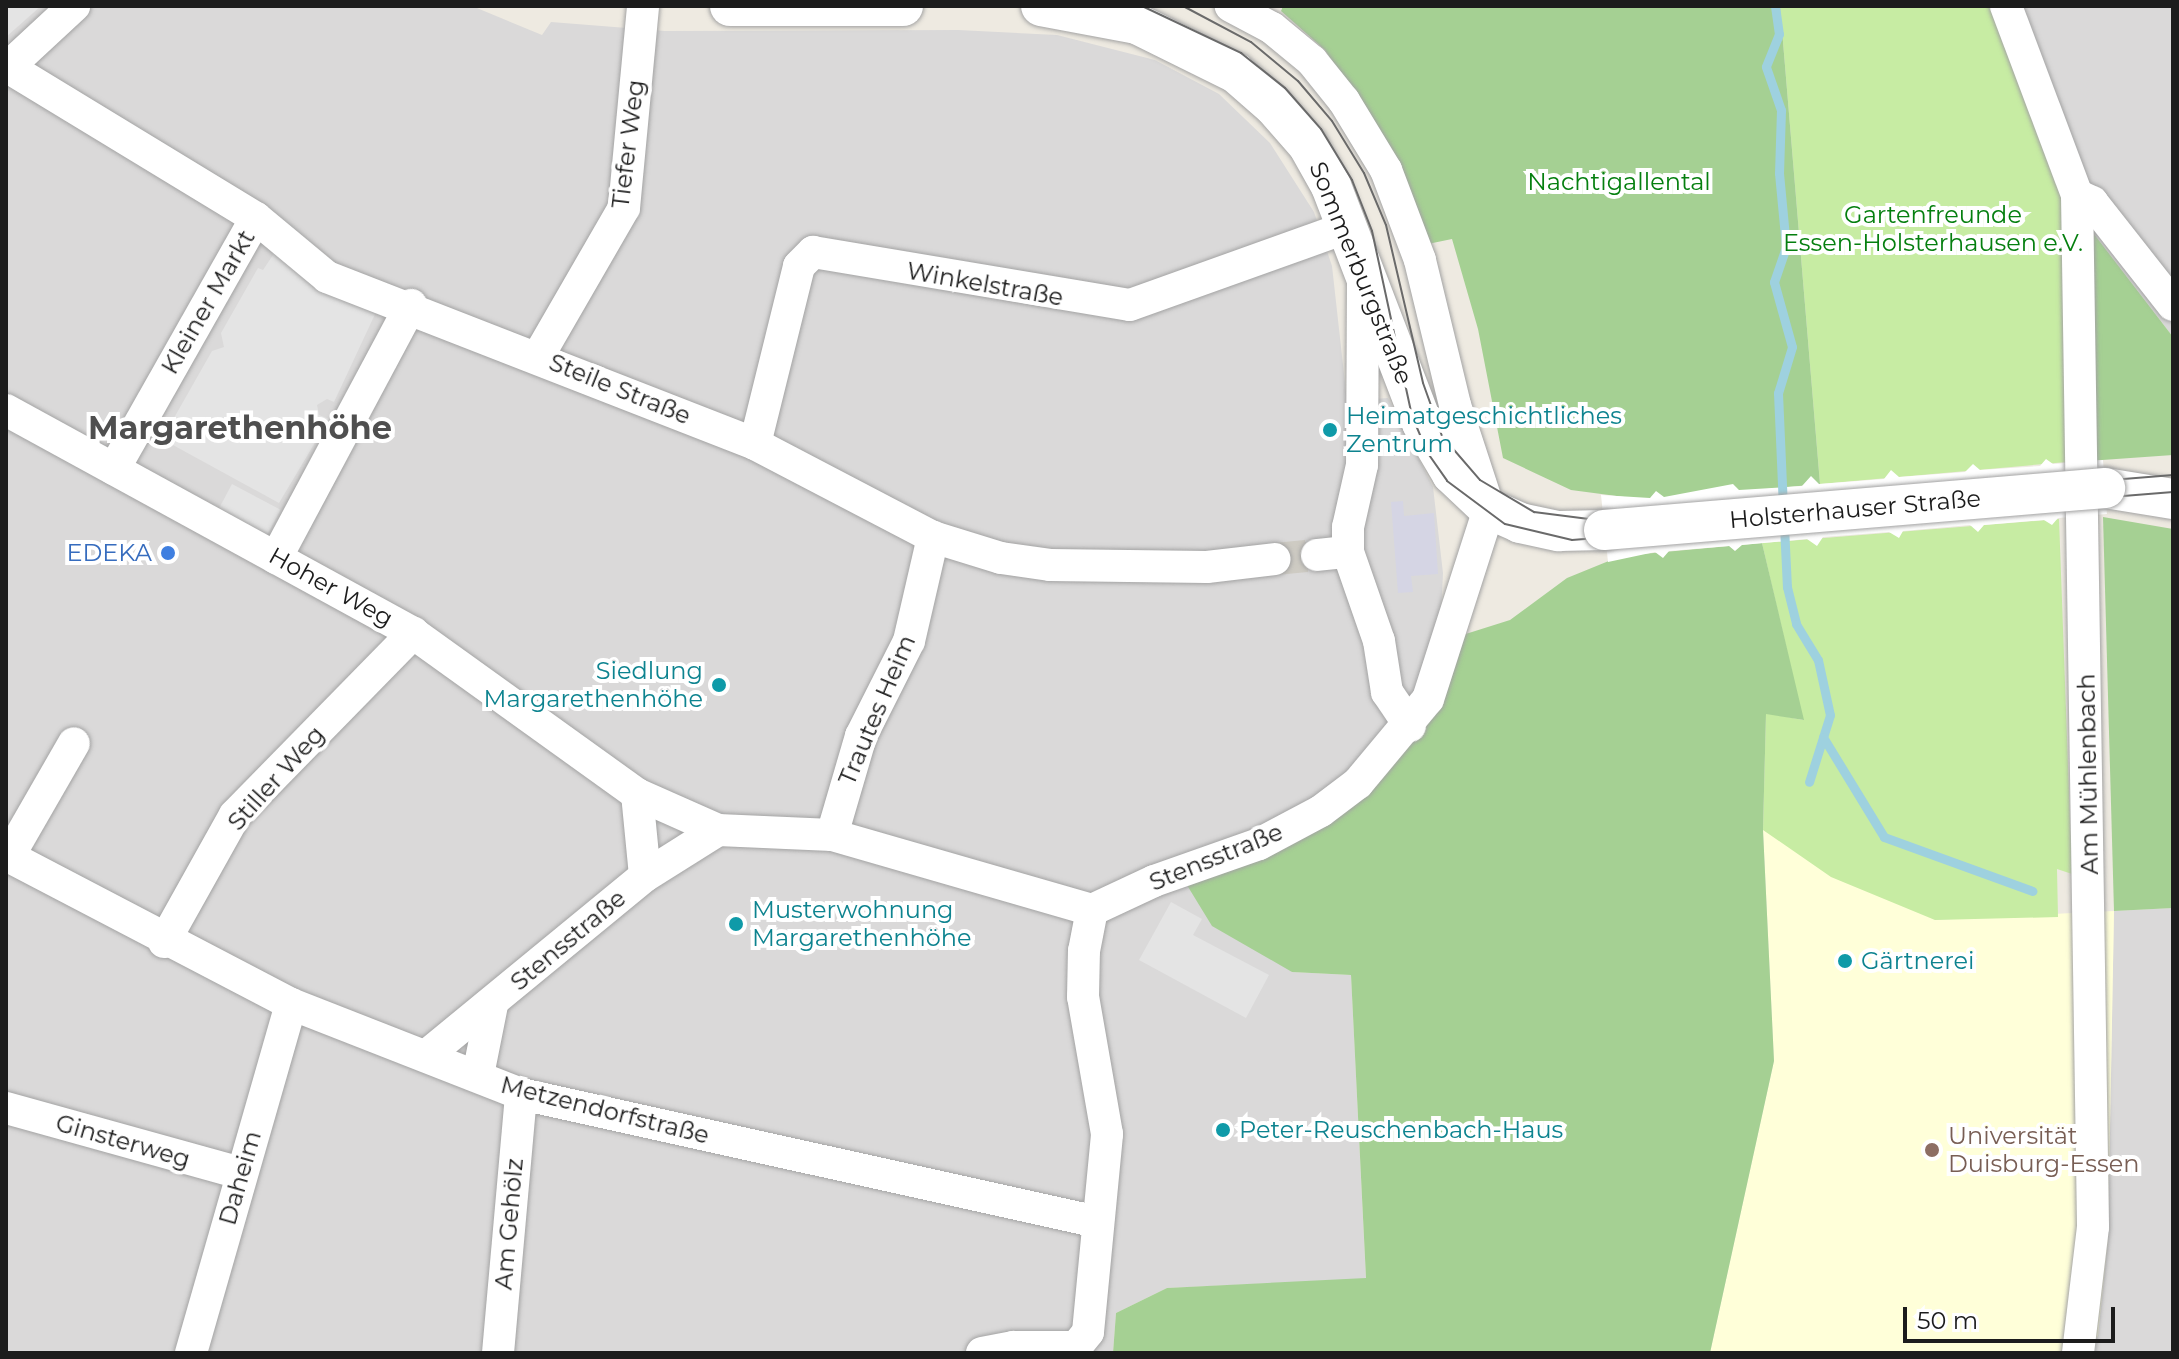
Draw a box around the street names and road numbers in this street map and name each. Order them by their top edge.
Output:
street label: Tiefer Weg [606,78,650,210]
street label: Sommerburgstraße [1303,157,1419,389]
street label: Kleiner Markt [155,225,261,379]
street label: Winkelstraße [904,256,1066,312]
street label: Steile Straße [545,348,695,430]
street label: Holsterhauser Straße [1728,484,1982,534]
street label: Hoher Weg [264,541,398,633]
street label: Trautes Heim [832,631,922,789]
street label: Am Mühlenbach [2072,673,2104,875]
street label: Stiller Weg [222,720,330,836]
street label: Stensstraße [1145,817,1287,897]
street label: Stensstraße [505,884,631,996]
street label: Metzendorfstraße [498,1070,712,1150]
street label: Ginsterweg [53,1108,193,1174]
street label: Daheim [213,1128,267,1228]
street label: Am Gehölz [489,1157,529,1291]

